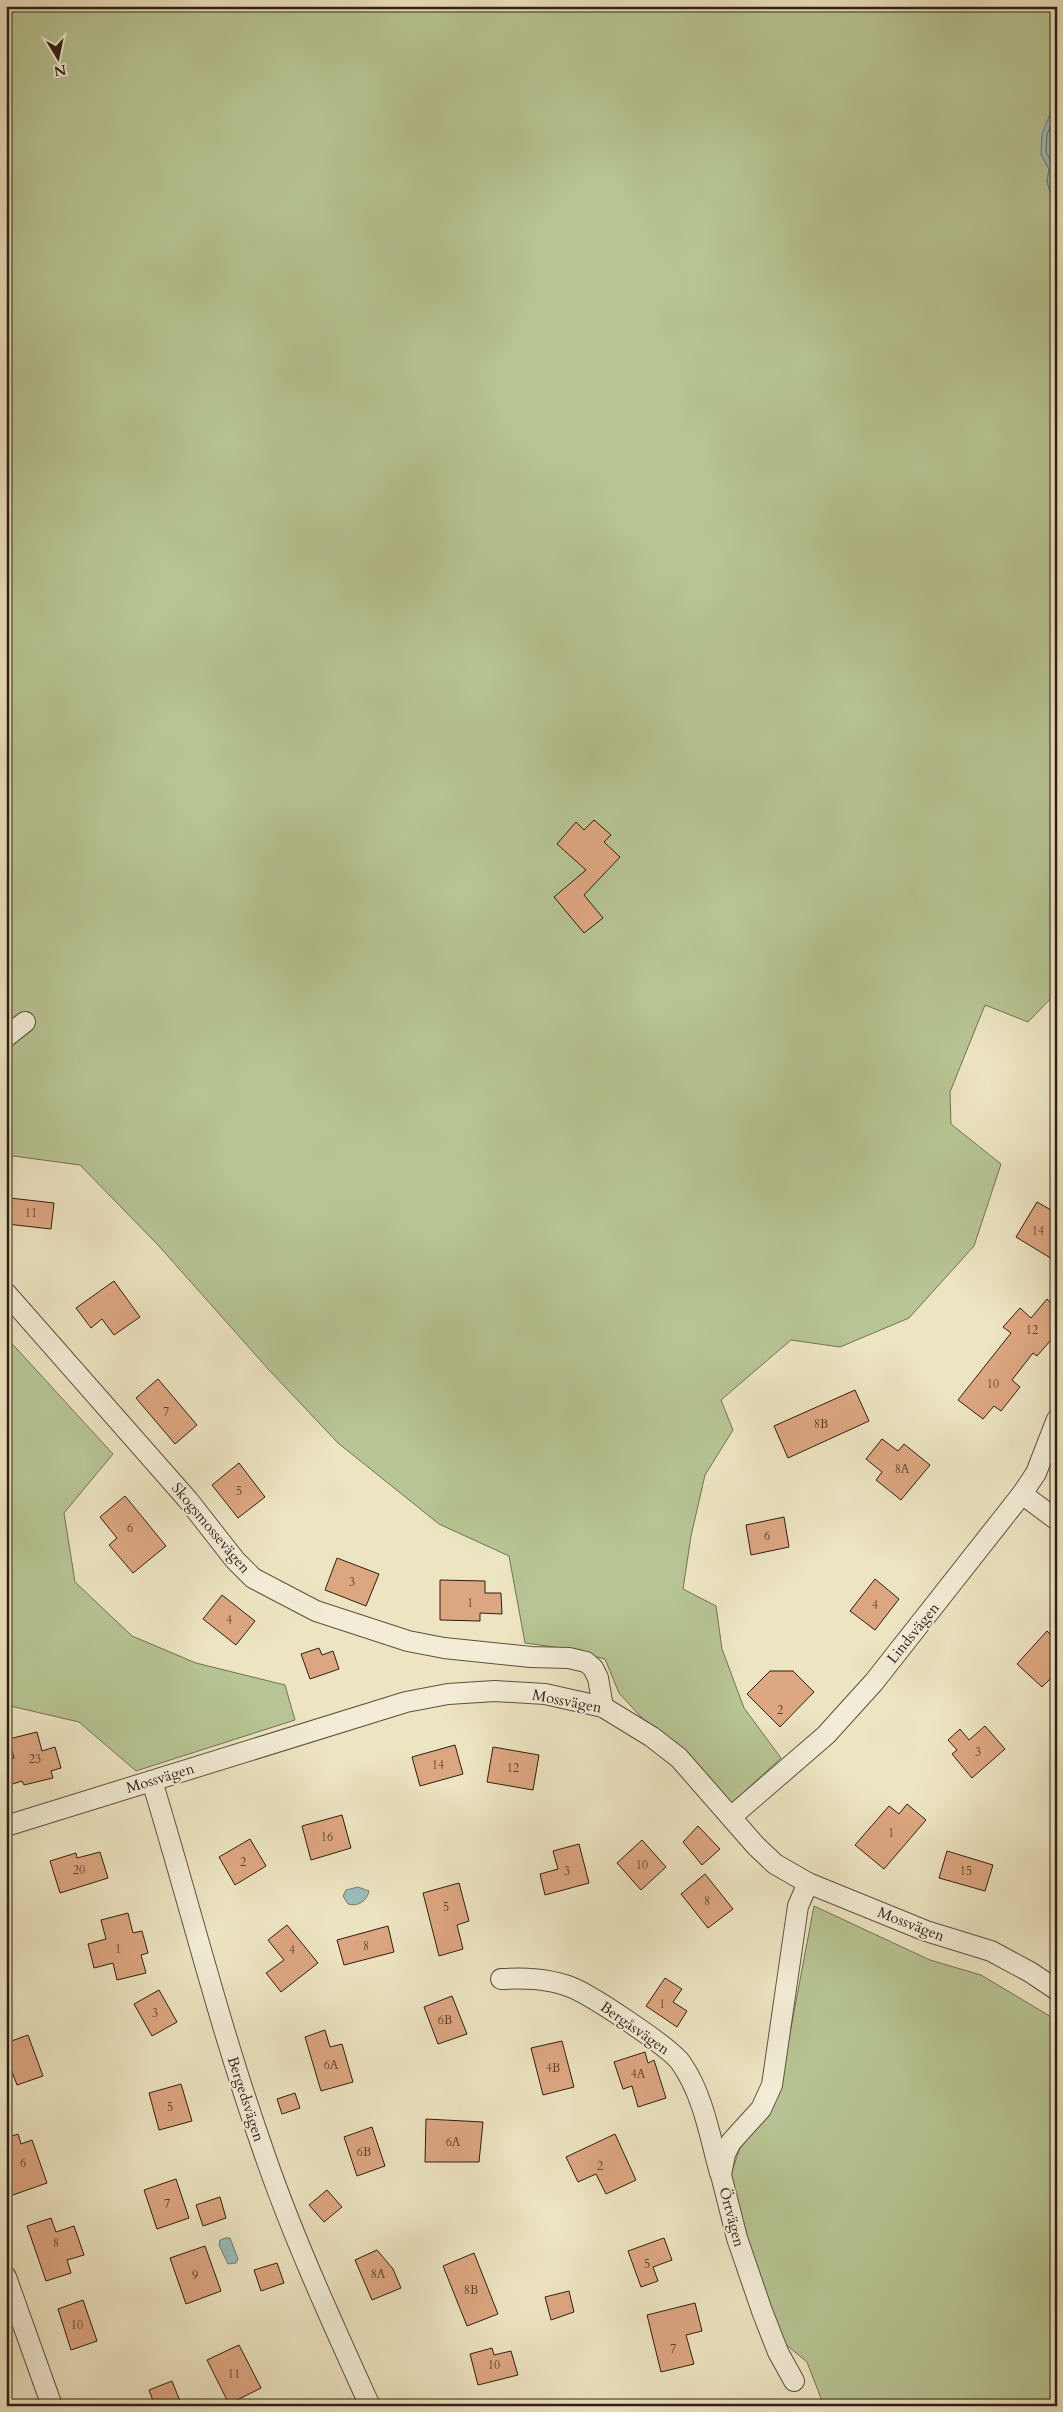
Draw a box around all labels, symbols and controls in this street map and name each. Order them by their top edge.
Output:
north arrow [32,32,82,82]
text: N [53,60,68,81]
house number: 11 [25,1205,37,1221]
house number: 14 [1032,1223,1044,1239]
house number: 12 [1026,1322,1038,1338]
house number: 10 [987,1376,999,1392]
house number: 7 [163,1404,169,1420]
house number: 8B [814,1416,828,1432]
house number: 8A [895,1461,910,1477]
street label: Skogsmossevägen [167,1478,255,1578]
house number: 5 [236,1483,242,1499]
house number: 6 [127,1520,133,1536]
house number: 6 [764,1528,770,1544]
house number: 3 [349,1574,355,1590]
house number: 1 [467,1595,473,1611]
house number: 4 [872,1597,878,1613]
street label: Lindsvägen [882,1598,944,1668]
house number: 4 [226,1612,232,1628]
street label: Mossvägen [531,1684,604,1718]
house number: 2 [777,1702,783,1718]
house number: 3 [975,1744,981,1760]
house number: 23 [29,1751,41,1767]
house number: 14 [432,1757,444,1773]
street label: Mossvägen [124,1758,197,1798]
house number: 12 [507,1760,519,1776]
house number: 1 [888,1825,894,1841]
house number: 16 [321,1829,333,1845]
house number: 2 [240,1854,246,1870]
house number: 10 [636,1857,648,1873]
house number: 20 [73,1862,85,1878]
house number: 3 [564,1863,570,1879]
house number: 15 [960,1863,972,1879]
house number: 8 [704,1893,710,1909]
house number: 5 [443,1899,449,1915]
street label: Mossvägen [875,1902,948,1946]
house number: 8 [363,1938,369,1954]
house number: 1 [115,1941,121,1957]
house number: 4 [289,1942,295,1958]
house number: 1 [659,1996,665,2012]
street label: Bergåsvägen [596,1997,674,2059]
house number: 3 [152,2005,158,2021]
house number: 6B [438,2012,452,2028]
street label: Bergedsvägen [223,2054,269,2145]
house number: 6A [324,2057,339,2073]
house number: 4B [546,2060,560,2076]
house number: 4A [631,2066,646,2082]
house number: 5 [167,2099,173,2115]
house number: 6A [446,2134,461,2150]
house number: 6B [357,2144,371,2160]
house number: 6 [20,2155,26,2171]
house number: 2 [597,2158,603,2174]
street label: Örtvägen [714,2185,750,2250]
house number: 7 [164,2196,170,2212]
house number: 8 [53,2235,59,2251]
house number: 5 [644,2256,650,2272]
house number: 8A [371,2266,386,2282]
house number: 9 [192,2267,198,2283]
house number: 8B [464,2282,478,2298]
house number: 10 [71,2317,83,2333]
house number: 7 [670,2341,676,2357]
house number: 10 [488,2357,500,2373]
house number: 11 [228,2366,240,2382]

